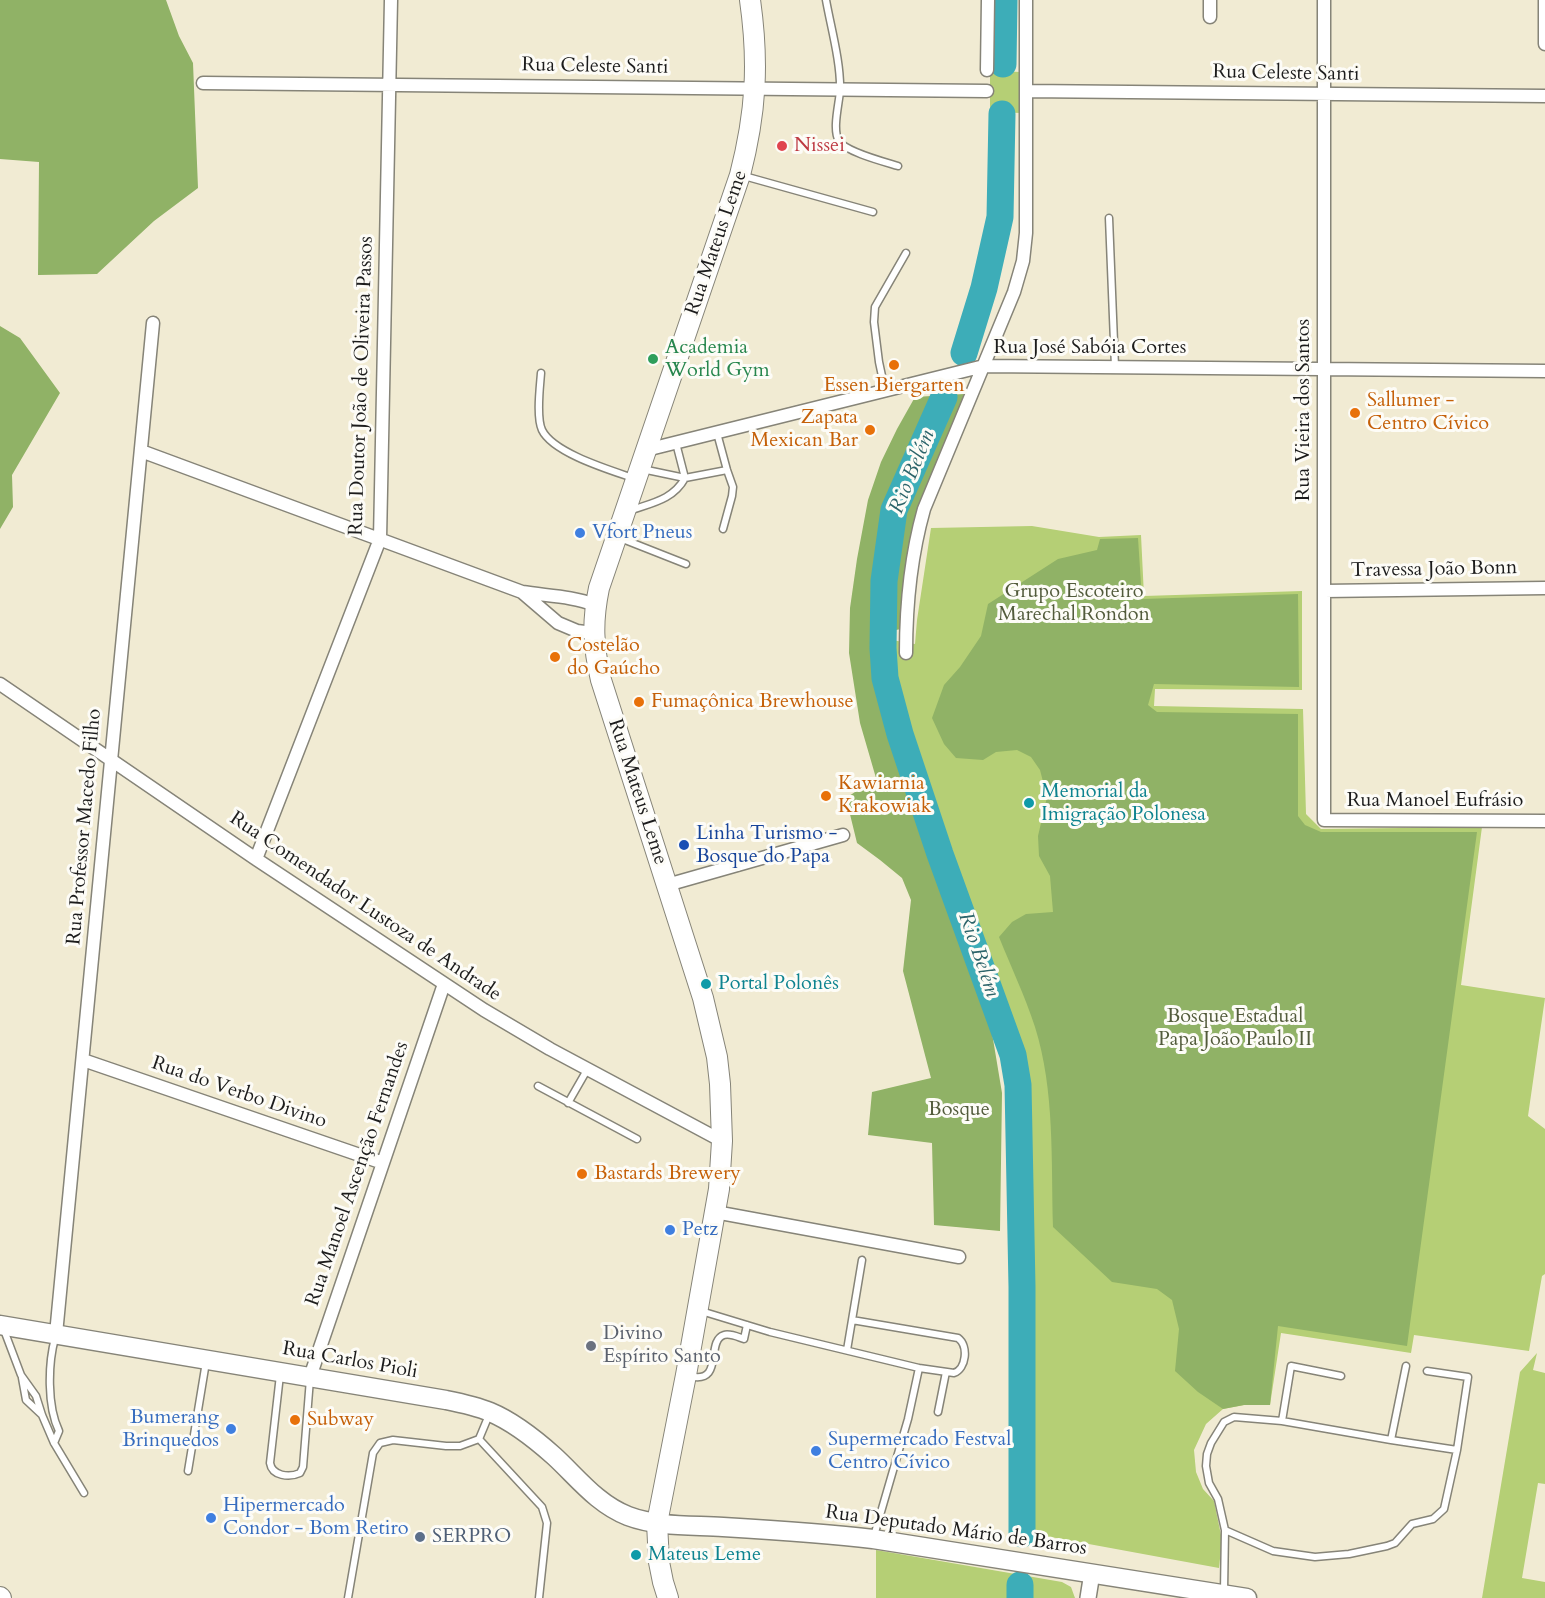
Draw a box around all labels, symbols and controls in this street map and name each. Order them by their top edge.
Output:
street label: Rua Celeste Santi [521,54,669,80]
street label: Rua Celeste Santi [1212,61,1360,87]
place label: Nissei [794,134,845,158]
marker: Nissei [775,139,789,153]
street label: Rua Mateus Leme [681,167,753,319]
street label: Rua Doutor João de Oliveira Passos [345,236,379,536]
street label: Rua Vieira dos Santos [1292,319,1316,501]
place label: Academia World Gym [665,336,770,383]
street label: Rua José Sabóia Cortes [994,336,1186,360]
marker: Academia World Gym [646,352,660,366]
marker: Essen Biergarten [887,358,901,372]
place label: Essen Biergarten [823,374,965,398]
place label: Sallumer - Centro Cívico [1367,389,1489,436]
place label: Zapata Mexican Bar [750,406,858,453]
marker: Sallumer - Centro Cívico [1348,406,1362,420]
marker: Zapata Mexican Bar [863,423,877,437]
water label: Rio Belém [885,426,941,518]
place label: Vfort Pneus [592,521,693,545]
marker: Vfort Pneus [573,526,587,540]
street label: Travessa João Bonn [1350,557,1518,583]
park label: Grupo Escoteiro Marechal Rondon [998,580,1150,627]
place label: Costelão do Gaúcho [567,634,660,681]
marker: Costelão do Gaúcho [548,650,562,664]
place label: Fumaçônica Brewhouse [651,690,854,714]
marker: Fumaçônica Brewhouse [632,695,646,709]
street label: Rua Professor Macedo Filho [63,708,107,946]
street label: Rua Mateus Leme [602,716,672,868]
place label: Kawiarnia Krakowiak [838,772,931,819]
place label: Memorial da Imigração Polonesa [1041,780,1206,827]
marker: Kawiarnia Krakowiak [819,789,833,803]
street label: Rua Manoel Eufrásio [1347,789,1523,813]
marker: Memorial da Imigração Polonesa [1022,796,1036,810]
street label: Rua Comendador Lustoza de Andrade [225,807,505,1007]
place label: Linha Turismo - Bosque do Papa [696,822,837,869]
marker: Linha Turismo - Bosque do Papa [677,838,691,852]
water label: Rio Belém [952,909,1004,1001]
place label: Portal Polonês [718,972,839,996]
marker: Portal Polonês [699,977,713,991]
park label: Bosque Estadual Papa João Paulo II [1158,1005,1312,1052]
street label: Rua Manoel Ascenção Fernandes [301,1039,415,1309]
street label: Rua do Verbo Divino [148,1052,330,1134]
park label: Bosque [928,1098,990,1122]
place label: Bastards Brewery [594,1162,741,1186]
marker: Bastards Brewery [575,1167,589,1181]
place label: Petz [682,1218,718,1242]
marker: Petz [663,1223,677,1237]
place label: Divino Espírito Santo [603,1322,721,1369]
street label: Rua Carlos Pioli [280,1337,420,1385]
marker: Divino Espírito Santo [584,1339,598,1353]
place label: Bumerang Brinquedos [122,1406,219,1453]
place label: Subway [307,1408,374,1432]
marker: Subway [288,1413,302,1427]
marker: Bumerang Brinquedos [224,1422,238,1436]
place label: Supermercado Festval Centro Cívico [828,1428,1011,1475]
marker: Supermercado Festval Centro Cívico [809,1444,823,1458]
place label: Hipermercado Condor - Bom Retiro [223,1494,409,1541]
street label: Rua Deputado Mário de Barros [824,1501,1088,1561]
marker: Hipermercado Condor - Bom Retiro [204,1511,218,1525]
place label: SERPRO [432,1525,511,1549]
marker: SERPRO [413,1530,427,1544]
place label: Mateus Leme [648,1543,761,1567]
marker: Mateus Leme [629,1548,643,1562]

